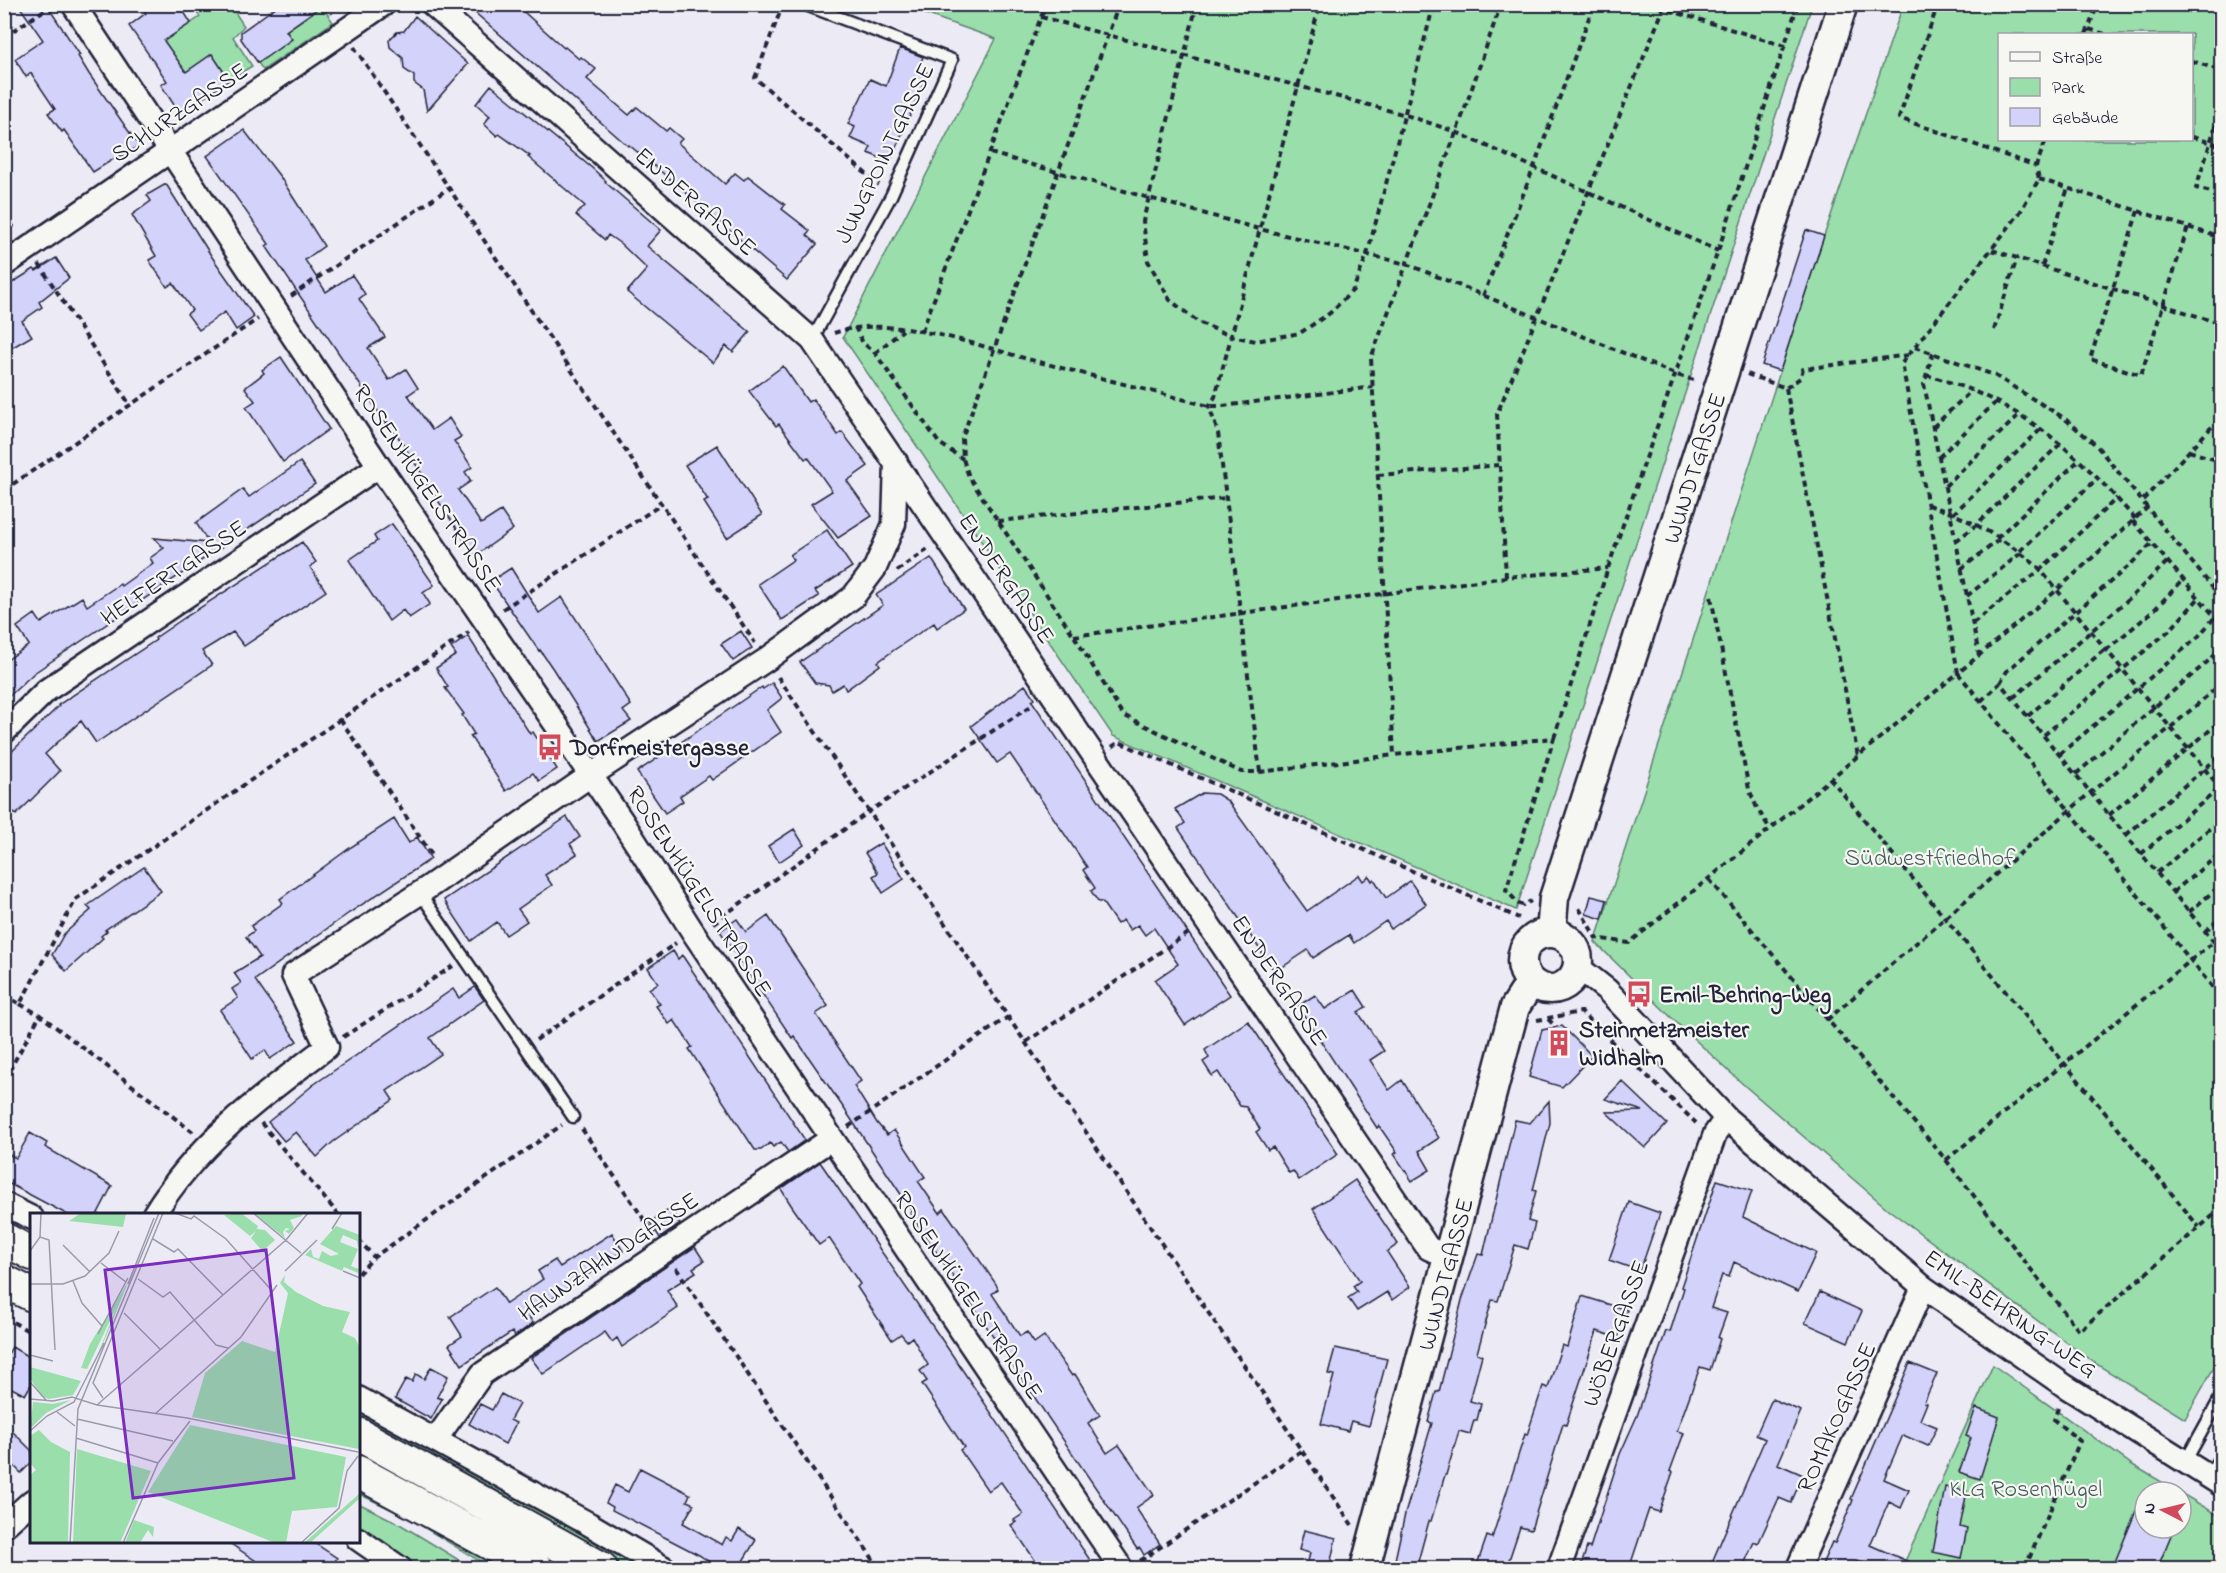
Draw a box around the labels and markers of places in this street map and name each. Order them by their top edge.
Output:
bus stop icon: Dorfmeistergasse [535,732,565,762]
place label: Dorfmeistergasse [569,732,750,768]
bus stop icon: Emil-Behring-Weg [1624,979,1654,1009]
place label: Emil-Behring-Weg [1659,979,1832,1015]
place label: Steinmetzmeister Widhalm [1579,1014,1750,1077]
building icon: Steinmetzmeister Widhalm [1544,1028,1574,1058]

